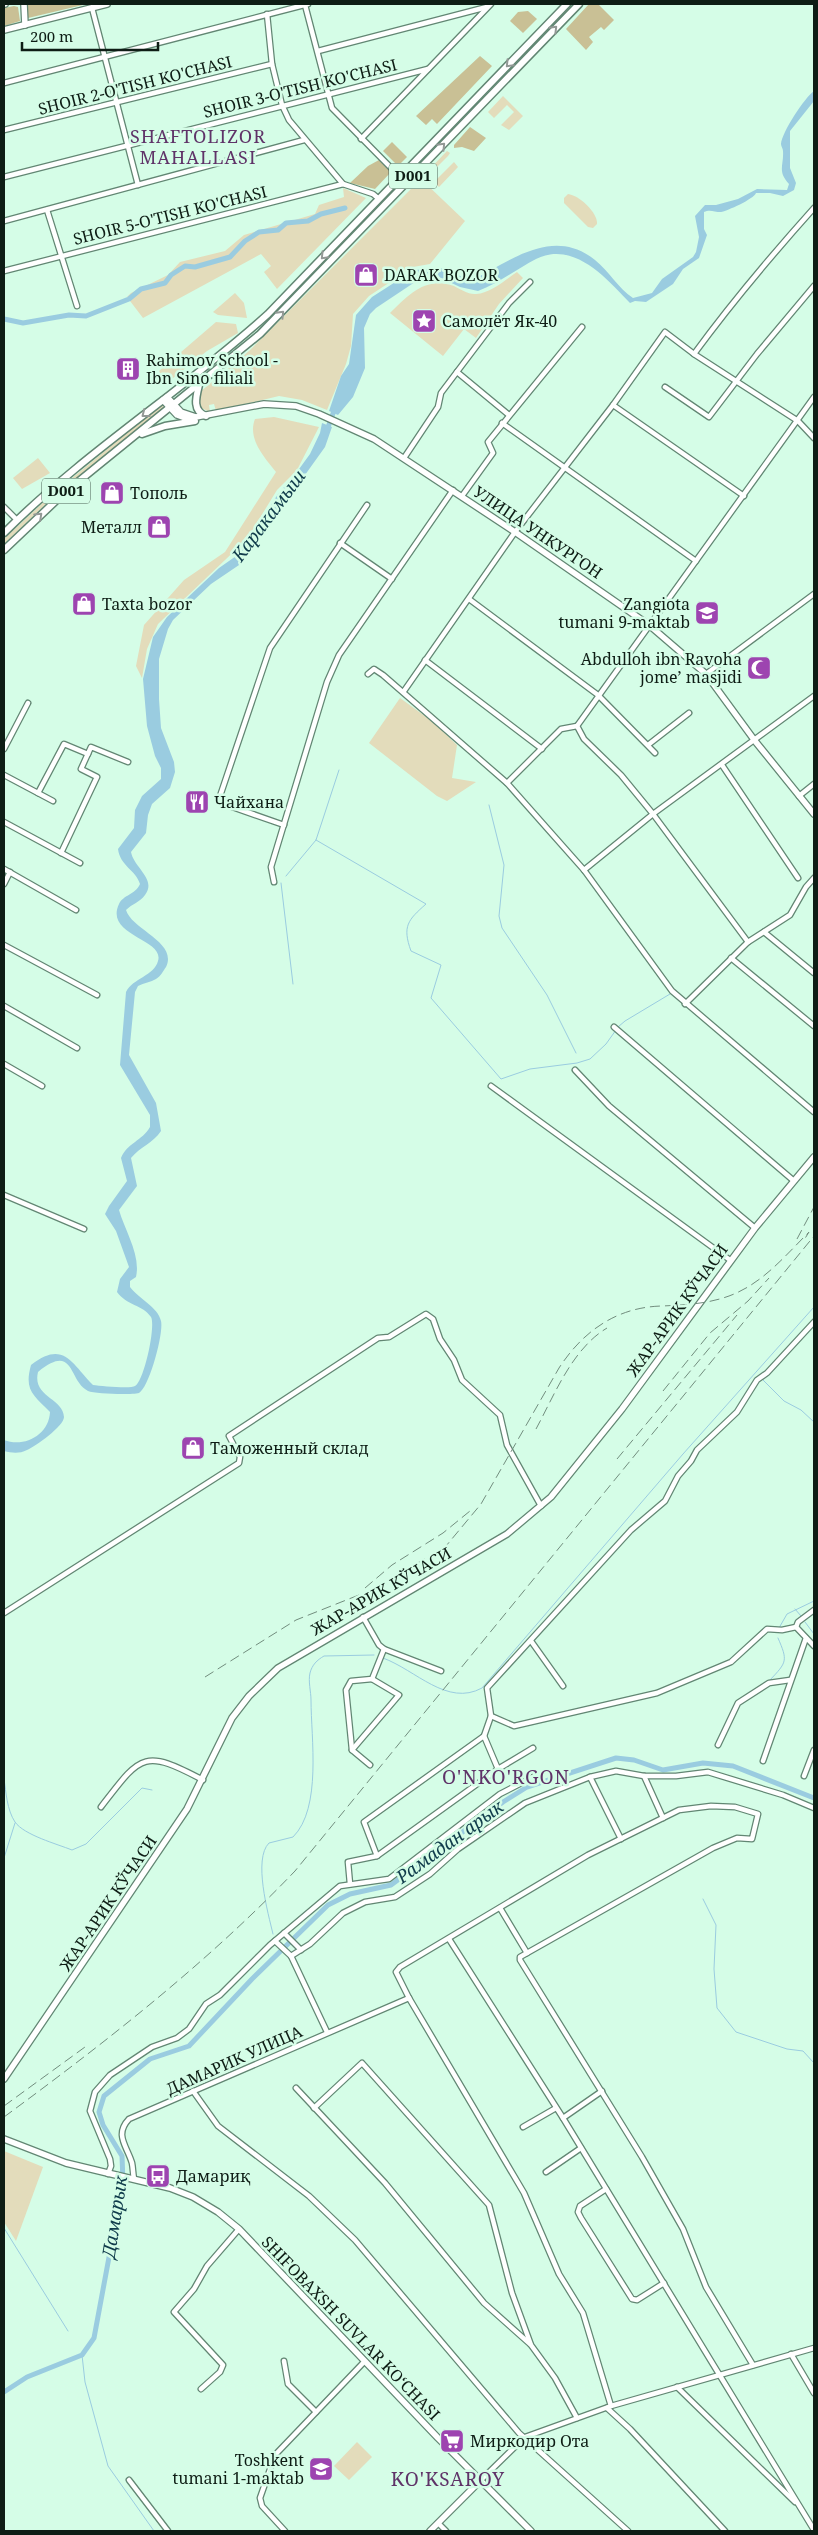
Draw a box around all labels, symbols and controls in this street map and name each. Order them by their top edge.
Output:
scale bar [22,20,159,52]
text: 200 m [30,26,73,46]
one-way arrow [549,26,558,35]
street label: SHOIR 2-O'TISH KO'CHASI [36,50,234,120]
street label: SHOIR 3-O'TISH KO'CHASI [201,53,399,123]
one-way arrow [505,58,514,67]
district label: SHAFTOLIZOR MAHALLASI [130,124,266,169]
one-way arrow [436,143,445,152]
road number: D001 [389,164,437,188]
street label: SHOIR 5-O'TISH KO'CHASI [71,180,269,250]
one-way arrow [321,250,330,259]
shop icon: DARAK BOZOR [353,262,379,288]
place label: DARAK BOZOR [384,264,498,286]
place icon: Самолёт Як-40 [411,308,437,334]
one-way arrow [275,310,284,319]
place label: Самолёт Як-40 [442,310,557,332]
place label: Rahimov School - Ibn Sino filiali [146,349,278,389]
building icon: Rahimov School - Ibn Sino filiali [115,356,141,382]
one-way arrow [142,408,151,417]
water label: Каракамыш [225,465,310,567]
road number: D001 [42,478,90,504]
shop icon: Тополь [99,480,125,506]
street label: УЛИЦА УНКУРГОН [469,481,607,584]
place label: Тополь [130,482,188,504]
one-way arrow [33,513,42,522]
shop icon: Металл [146,514,172,540]
place label: Металл [81,516,142,538]
shop icon: Taxta bozor [71,591,97,617]
place label: Taxta bozor [102,593,193,615]
place label: Zangiota tumani 9-maktab [559,593,690,633]
school or university icon: Zangiota tumani 9-maktab [694,600,720,626]
place label: Abdulloh ibn Ravoha jome’ masjidi [581,648,742,688]
mosque icon: Abdulloh ibn Ravoha jome’ masjidi [746,655,772,681]
restaurant icon: Чайхана [184,789,210,815]
place label: Чайхана [214,791,284,813]
street label: ЖАР-АРИК КЎЧАСИ [621,1239,733,1382]
shop icon: Таможенный склад [180,1435,206,1461]
place label: Таможенный склад [210,1437,369,1459]
street label: ЖАР-АРИК КЎЧАСИ [306,1542,455,1641]
district label: O'NKO'RGON [442,1764,570,1790]
water label: Рамадан арык [390,1794,509,1889]
street label: ЖАР-АРИК КЎЧАСИ [54,1831,162,1976]
street label: ДАМАРИК УЛИЦА [163,2020,306,2100]
bus stop icon: Дамариқ [145,2163,171,2189]
place label: Дамариқ [176,2165,251,2187]
water label: Дамарык [95,2173,132,2262]
street label: SHIFOBAXSH SUVLAR KO‘CHASI [257,2231,445,2425]
supermarket icon: Миркодир Ота [439,2428,465,2454]
place label: Миркодир Ота [470,2430,589,2452]
place label: Toshkent tumani 1-maktab [173,2449,304,2489]
school or university icon: Toshkent tumani 1-maktab [308,2456,334,2482]
district label: KO'KSAROY [391,2466,505,2492]

